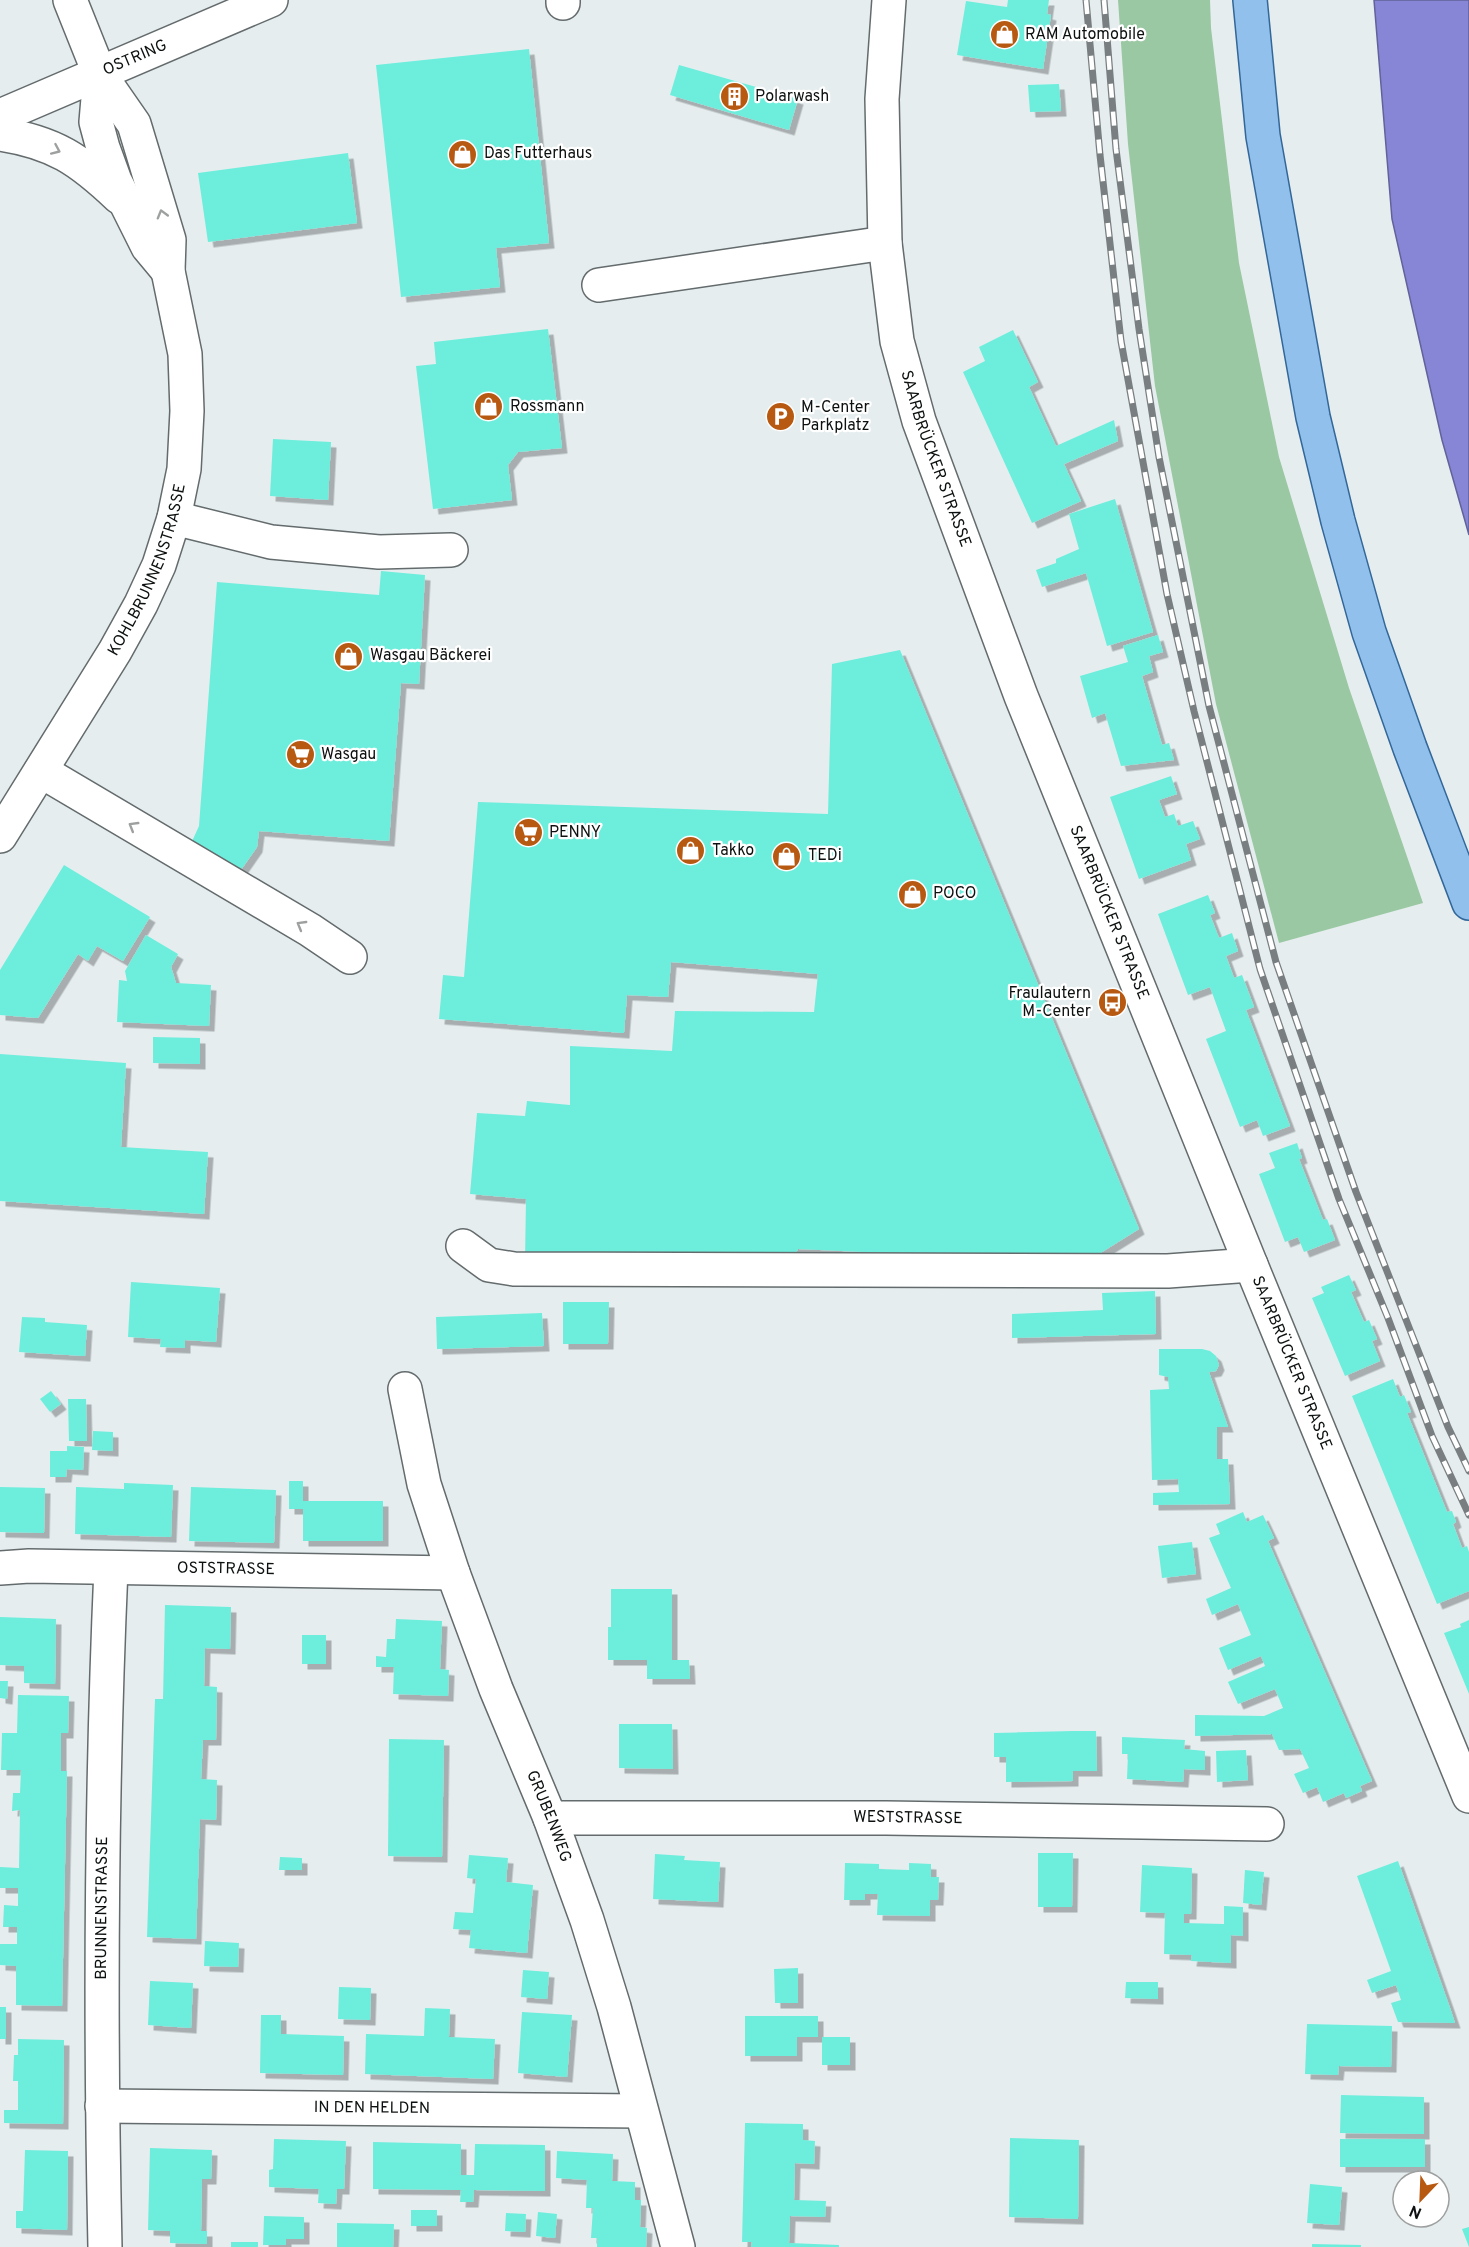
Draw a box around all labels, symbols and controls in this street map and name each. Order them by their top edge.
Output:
shop icon: RAM Automobile [988,19,1020,51]
place label: RAM Automobile [1025,25,1145,45]
street label: OSTRING [100,36,170,81]
building icon: Polarwash [718,81,750,113]
place label: Polarwash [755,87,829,107]
shop icon: Das Futterhaus [447,138,479,170]
one-way arrow [49,143,60,155]
place label: Das Futterhaus [484,144,592,164]
one-way arrow [156,209,169,219]
street label: SAARBRÜCKER STRASSE [896,368,975,550]
shop icon: Rossmann [473,391,505,423]
place label: Rossmann [510,397,585,417]
place label: M-Center Parkplatz [801,398,870,436]
parking icon: M-Center Parkplatz [764,401,796,433]
street label: KOHLBRUNNENSTRASSE [104,482,191,660]
shop icon: Wasgau Bäckerei [333,640,365,672]
place label: Wasgau Bäckerei [370,646,491,666]
supermarket icon: Wasgau [284,739,316,771]
place label: Wasgau [321,745,376,765]
supermarket icon: PENNY [512,817,544,849]
one-way arrow [129,821,139,833]
place label: PENNY [549,823,601,843]
street label: SAARBRÜCKER STRASSE [1064,823,1153,1003]
shop icon: Takko [675,835,707,867]
shop icon: TEDi [771,840,803,872]
place label: Takko [712,841,754,861]
place label: TEDi [808,846,842,866]
shop icon: POCO [896,878,928,910]
place label: POCO [933,884,977,904]
one-way arrow [297,921,307,932]
place label: Fraulautern M-Center [1008,984,1091,1022]
bus stop icon: Fraulautern M-Center [1096,987,1128,1019]
street label: SAARBRÜCKER STRASSE [1247,1273,1336,1453]
street label: OSTSTRASSE [177,1558,275,1580]
street label: GRUBENWEG [521,1767,575,1865]
street label: WESTSTRASSE [853,1808,963,1829]
street label: BRUNNENSTRASSE [92,1836,113,1980]
street label: IN DEN HELDEN [314,2098,430,2119]
north arrow [1391,2169,1451,2229]
text: N [1407,2200,1425,2222]

